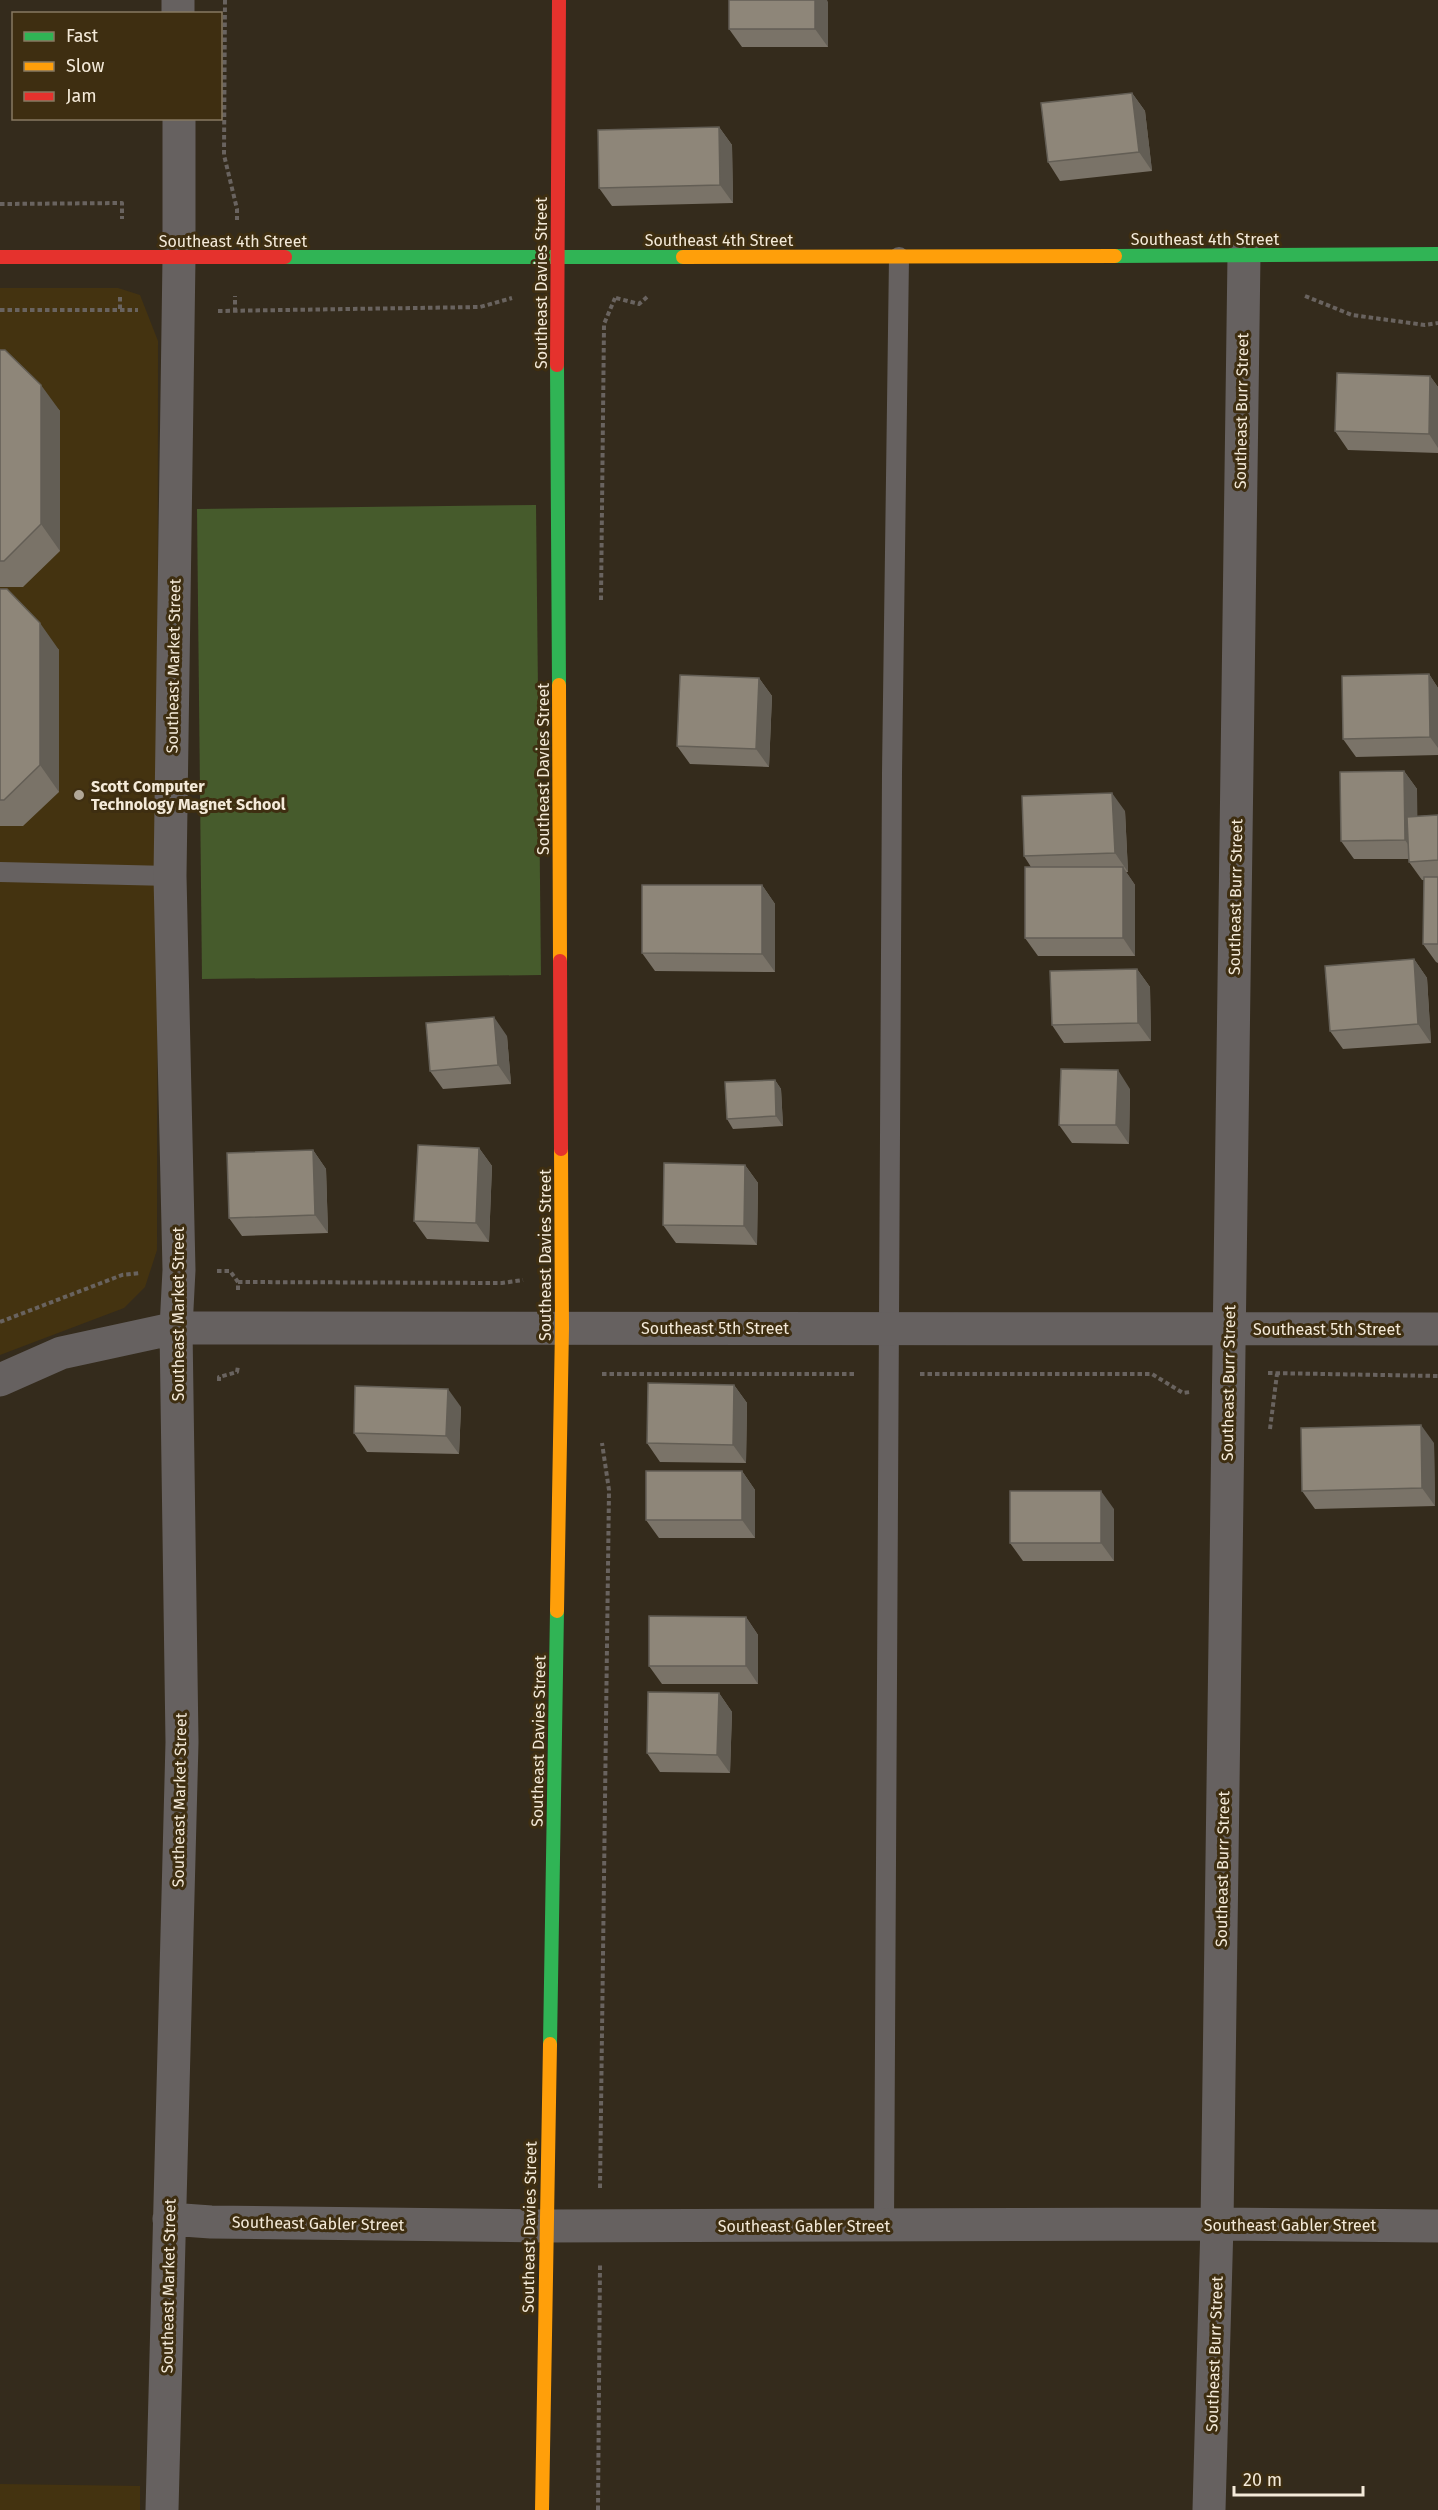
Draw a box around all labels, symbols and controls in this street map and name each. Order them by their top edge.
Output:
legend [12,12,222,120]
text: Fast [66,25,99,47]
text: Slow [66,55,105,77]
text: Jam [66,85,97,107]
street label: Southeast Davies Street [532,197,551,369]
street label: Southeast 4th Street [1131,230,1279,249]
street label: Southeast 4th Street [645,231,793,250]
street label: Southeast 4th Street [159,232,307,251]
street label: Southeast Burr Street [1231,333,1252,489]
street label: Southeast Market Street [162,578,185,753]
street label: Southeast Davies Street [534,683,553,855]
place label: Scott Computer Technology Magnet School [91,777,286,814]
marker: Scott Computer Technology Magnet School [72,788,86,802]
street label: Southeast Burr Street [1225,819,1246,975]
street label: Southeast Davies Street [536,1169,555,1341]
street label: Southeast Market Street [169,1226,188,1401]
street label: Southeast Burr Street [1218,1305,1239,1461]
street label: Southeast 5th Street [641,1319,789,1338]
street label: Southeast 5th Street [1253,1320,1401,1339]
street label: Southeast Davies Street [528,1655,550,1827]
street label: Southeast Market Street [168,1712,191,1887]
street label: Southeast Burr Street [1212,1791,1233,1947]
street label: Southeast Davies Street [519,2141,541,2313]
street label: Southeast Market Street [157,2198,180,2373]
street label: Southeast Gabler Street [232,2212,405,2235]
street label: Southeast Gabler Street [1204,2216,1377,2235]
street label: Southeast Gabler Street [718,2217,891,2236]
street label: Southeast Burr Street [1202,2275,1227,2432]
scale bar [1234,2459,1363,2497]
text: 20 m [1243,2469,1282,2491]

